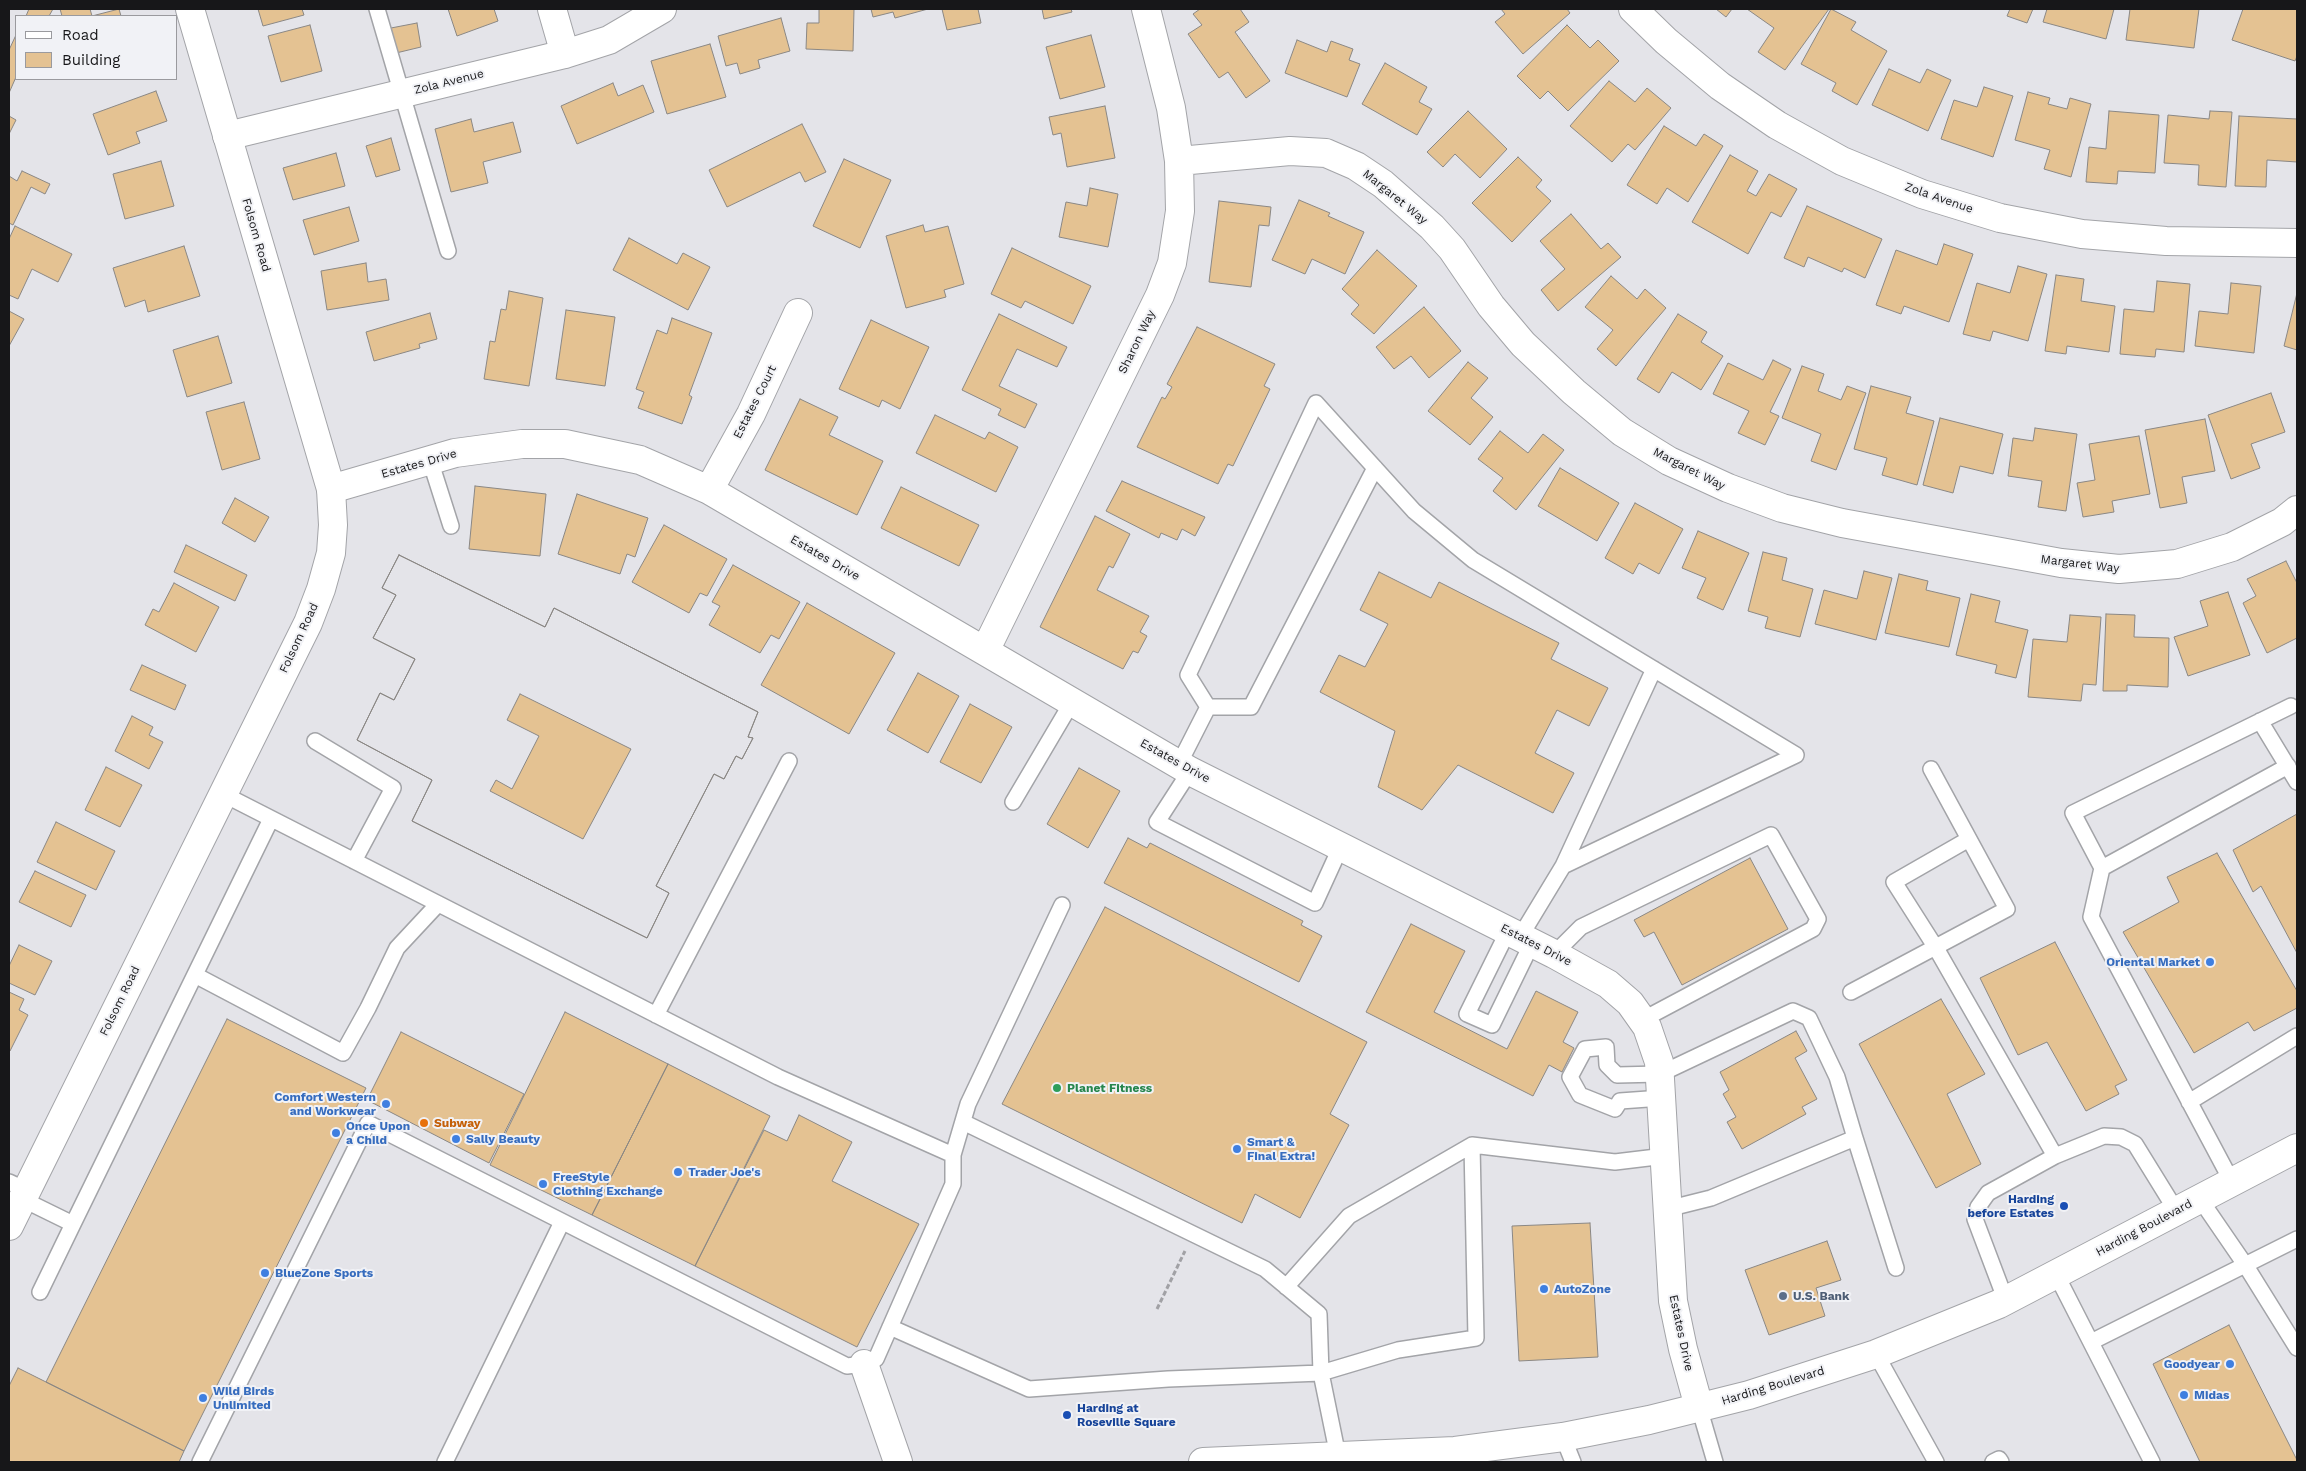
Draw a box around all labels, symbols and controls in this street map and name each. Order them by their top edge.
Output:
legend [15,15,178,80]
text: Road [62,26,99,44]
text: Building [62,51,120,69]
street label: Zola Avenue [413,66,485,98]
street label: Margaret Way [1360,167,1430,227]
street label: Zola Avenue [1903,180,1975,216]
street label: Folsom Road [239,197,273,273]
street label: Sharon Way [1115,308,1159,376]
street label: Estates Court [730,363,780,441]
street label: Margaret Way [1651,445,1727,493]
street label: Estates Drive [380,446,458,482]
street label: Estates Drive [788,532,862,584]
street label: Margaret Way [2040,552,2120,576]
street label: Folsom Road [276,601,322,675]
street label: Estates Drive [1137,736,1213,786]
street label: Estates Drive [1498,921,1574,969]
place label: Oriental Market [2106,955,2200,969]
marker: Oriental Market [2204,956,2216,968]
street label: Folsom Road [97,964,143,1038]
place label: Planet Fitness [1067,1081,1152,1095]
marker: Planet Fitness [1051,1082,1063,1094]
place label: Comfort Western and Workwear [274,1090,376,1118]
marker: Comfort Western and Workwear [380,1098,392,1110]
place label: Subway [434,1116,481,1130]
marker: Subway [418,1117,430,1129]
place label: Once Upon a Child [346,1119,410,1147]
marker: Once Upon a Child [330,1127,342,1139]
place label: Sally Beauty [466,1132,540,1146]
marker: Sally Beauty [450,1133,462,1145]
place label: Smart & Final Extra! [1247,1135,1315,1163]
marker: Smart & Final Extra! [1231,1143,1243,1155]
place label: Trader Joe's [688,1165,761,1179]
marker: Trader Joe's [672,1166,684,1178]
place label: FreeStyle Clothing Exchange [553,1170,663,1198]
marker: FreeStyle Clothing Exchange [537,1178,549,1190]
place label: Harding before Estates [1967,1192,2054,1220]
street label: Harding Boulevard [2093,1197,2195,1259]
marker: Harding before Estates [2058,1200,2070,1212]
place label: BlueZone Sports [275,1266,373,1280]
marker: BlueZone Sports [259,1267,271,1279]
place label: AutoZone [1554,1282,1611,1296]
marker: AutoZone [1538,1283,1550,1295]
place label: U.S. Bank [1793,1289,1850,1303]
marker: U.S. Bank [1777,1290,1789,1302]
street label: Estates Drive [1666,1293,1696,1373]
place label: Goodyear [2164,1357,2220,1371]
marker: Goodyear [2224,1358,2236,1370]
street label: Harding Boulevard [1720,1363,1826,1409]
place label: Wild Birds Unlimited [213,1384,274,1412]
place label: Midas [2194,1388,2229,1402]
marker: Midas [2178,1389,2190,1401]
marker: Wild Birds Unlimited [197,1392,209,1404]
place label: Harding at Roseville Square [1077,1401,1176,1429]
marker: Harding at Roseville Square [1061,1409,1073,1421]

